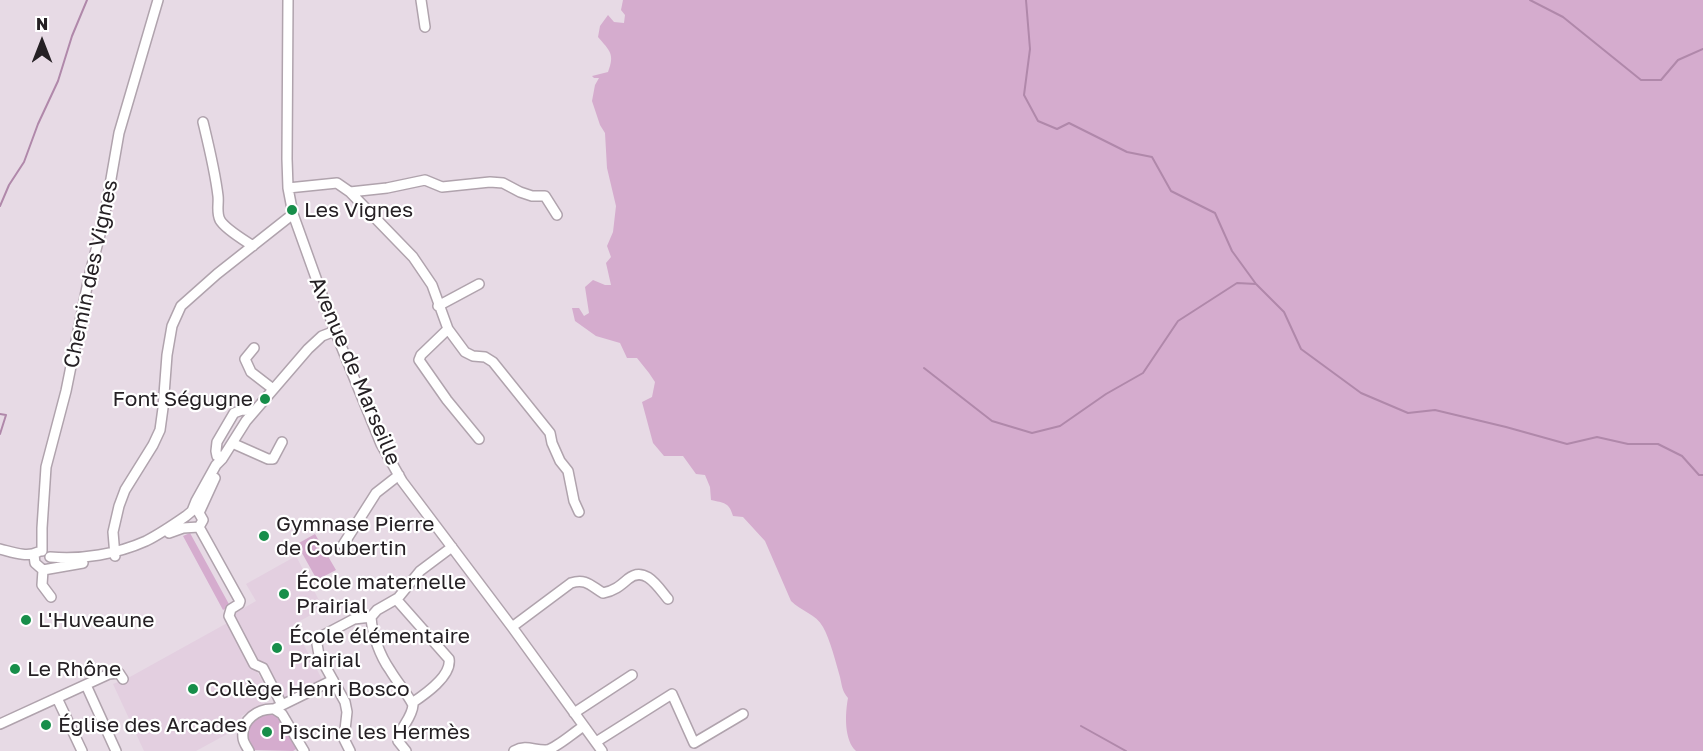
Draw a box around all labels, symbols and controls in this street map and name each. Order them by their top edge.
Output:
north arrow [12,12,72,72]
text: N [36,14,48,34]
street label: Chemin des Vignes [59,177,123,371]
place label: Les Vignes [304,197,413,223]
marker: Les Vignes [285,203,299,217]
street label: Avenue de Marseille [304,273,406,469]
place label: Font Ségugne [113,386,253,412]
marker: Font Ségugne [258,392,272,406]
place label: Gymnase Pierre de Coubertin [276,511,434,561]
marker: Gymnase Pierre de Coubertin [257,529,271,543]
place label: École maternelle Prairial [296,569,466,619]
marker: École maternelle Prairial [277,587,291,601]
place label: L'Huveaune [38,607,154,633]
marker: L'Huveaune [19,613,33,627]
place label: École élémentaire Prairial [289,623,470,673]
marker: École élémentaire Prairial [270,641,284,655]
place label: Le Rhône [27,656,121,682]
marker: Le Rhône [8,662,22,676]
place label: Collège Henri Bosco [205,676,410,702]
marker: Collège Henri Bosco [186,682,200,696]
place label: Église des Arcades [58,712,247,738]
marker: Église des Arcades [39,718,53,732]
place label: Piscine les Hermès [279,719,470,745]
marker: Piscine les Hermès [260,725,274,739]

